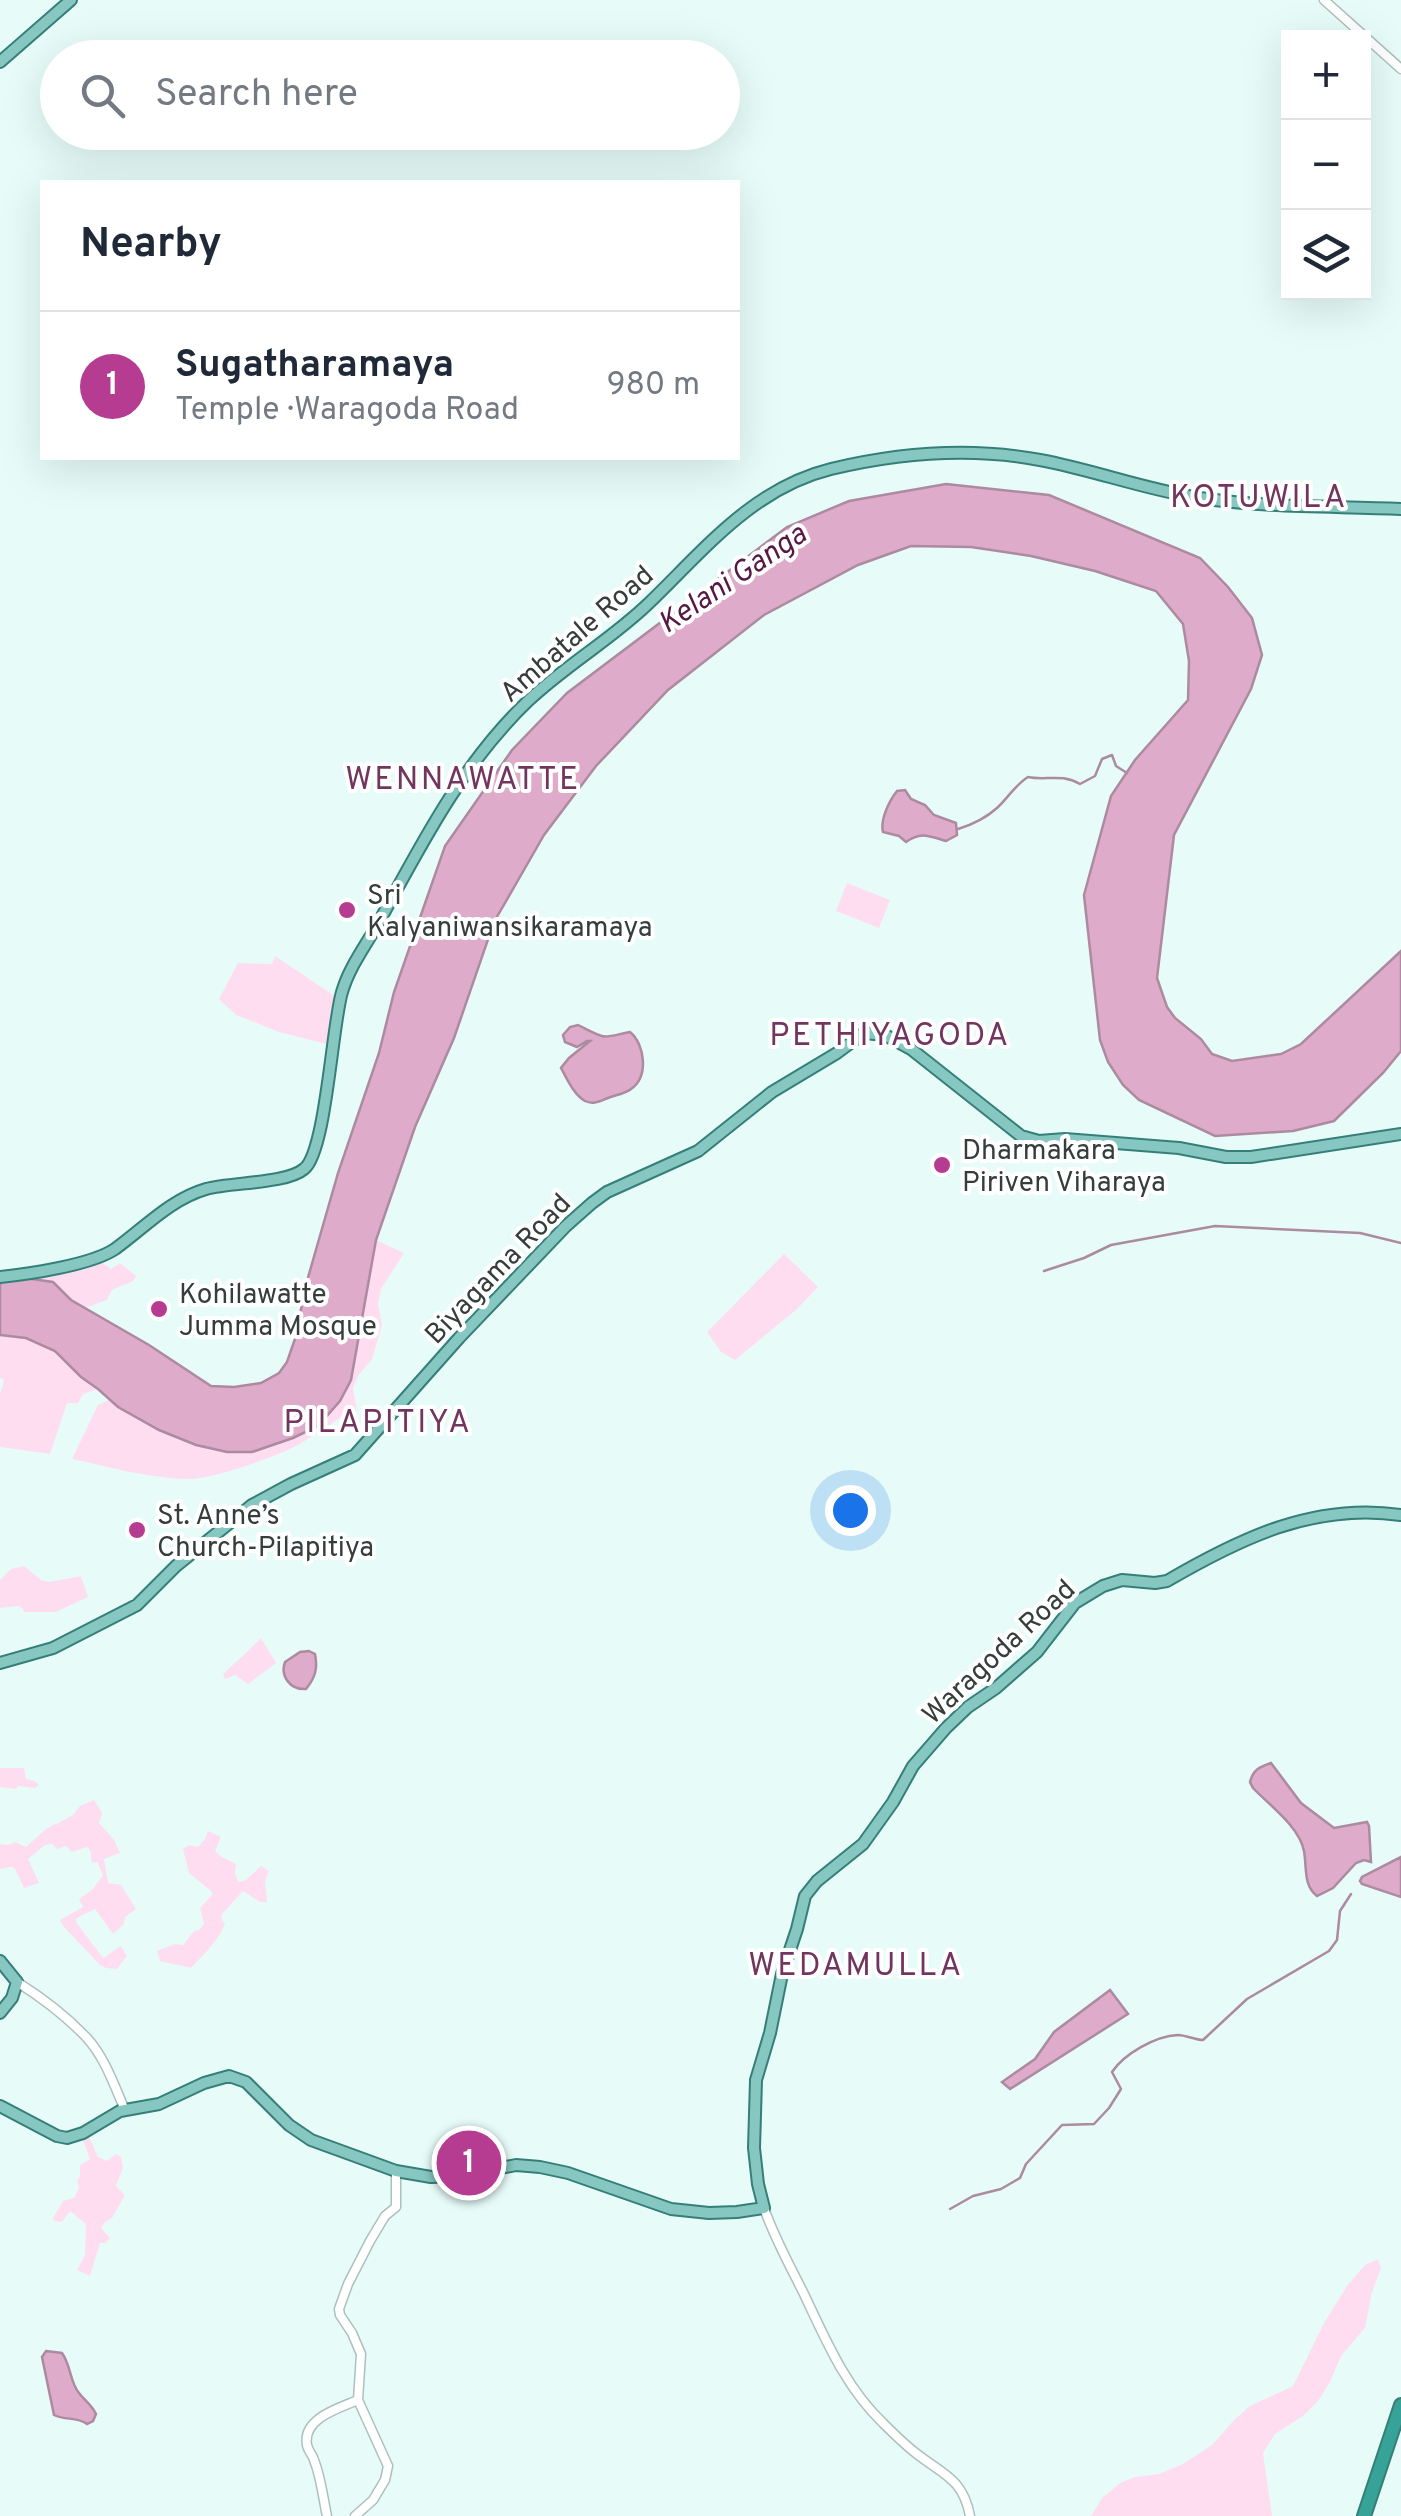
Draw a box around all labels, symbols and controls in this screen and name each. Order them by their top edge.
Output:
map controls [1281,30,1371,300]
button: + [1281,30,1371,120]
search box [40,40,740,150]
icon: search [75,68,130,123]
text: Search here [155,71,358,120]
button: − [1281,120,1371,210]
button: layers [1281,210,1371,300]
text: Nearby [80,219,222,272]
text: Sugatharamaya [175,342,454,391]
text: 1 [106,366,119,406]
text: 980 m [606,366,700,406]
text: Temple · Waragoda Road [175,391,519,431]
district label: KOTUWILA [1170,479,1348,519]
water label: Kelani Ganga [652,517,815,643]
street label: Ambatale Road [494,559,662,712]
district label: WENNAWATTE [345,761,581,801]
place label: Sri Kalyaniwansikaramaya [367,879,652,947]
marker: Sri Kalyaniwansikaramaya [336,899,358,921]
district label: PETHIYAGODA [769,1017,1011,1057]
place label: Dharmakara Piriven Viharaya [962,1134,1166,1202]
marker: Dharmakara Piriven Viharaya [931,1154,953,1176]
street label: Biyagama Road [418,1187,580,1353]
place label: Kohilawatte Jumma Mosque [179,1278,377,1346]
marker: Kohilawatte Jumma Mosque [148,1298,170,1320]
district label: PILAPITIYA [283,1404,473,1444]
your location [825,1485,876,1536]
place label: St. Anne’s Church-Pilapitiya [157,1499,374,1567]
marker: St. Anne’s Church-Pilapitiya [126,1519,148,1541]
street label: Waragoda Road [916,1573,1084,1734]
district label: WEDAMULLA [748,1947,964,1987]
pin: 1 [436,2126,502,2200]

